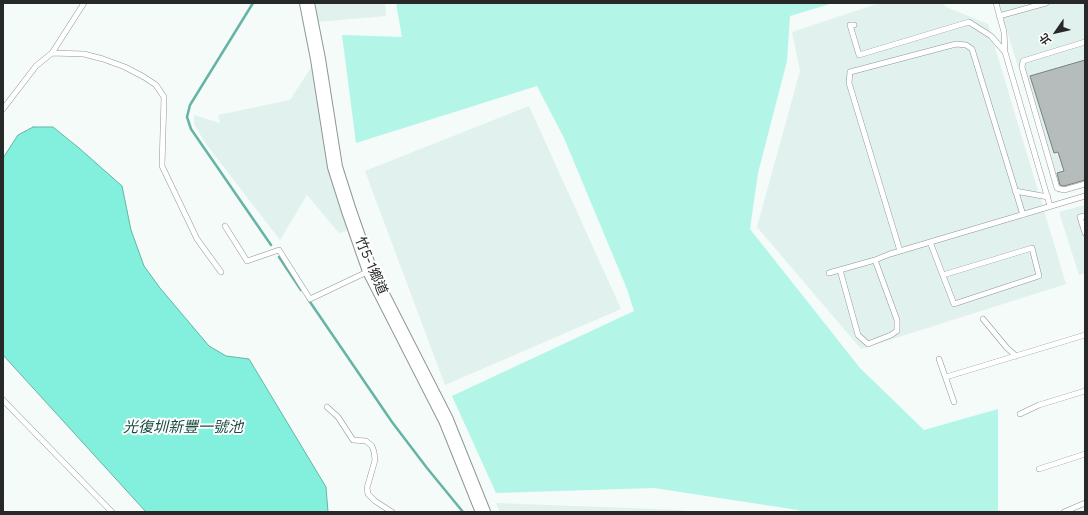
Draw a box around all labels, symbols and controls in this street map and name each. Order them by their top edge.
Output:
north arrow [1036,12,1076,52]
text: 北 [1037,31,1054,47]
street label: 竹5-1鄉道 [351,234,391,298]
water label: 光復圳新豐一號池 [123,419,243,437]

